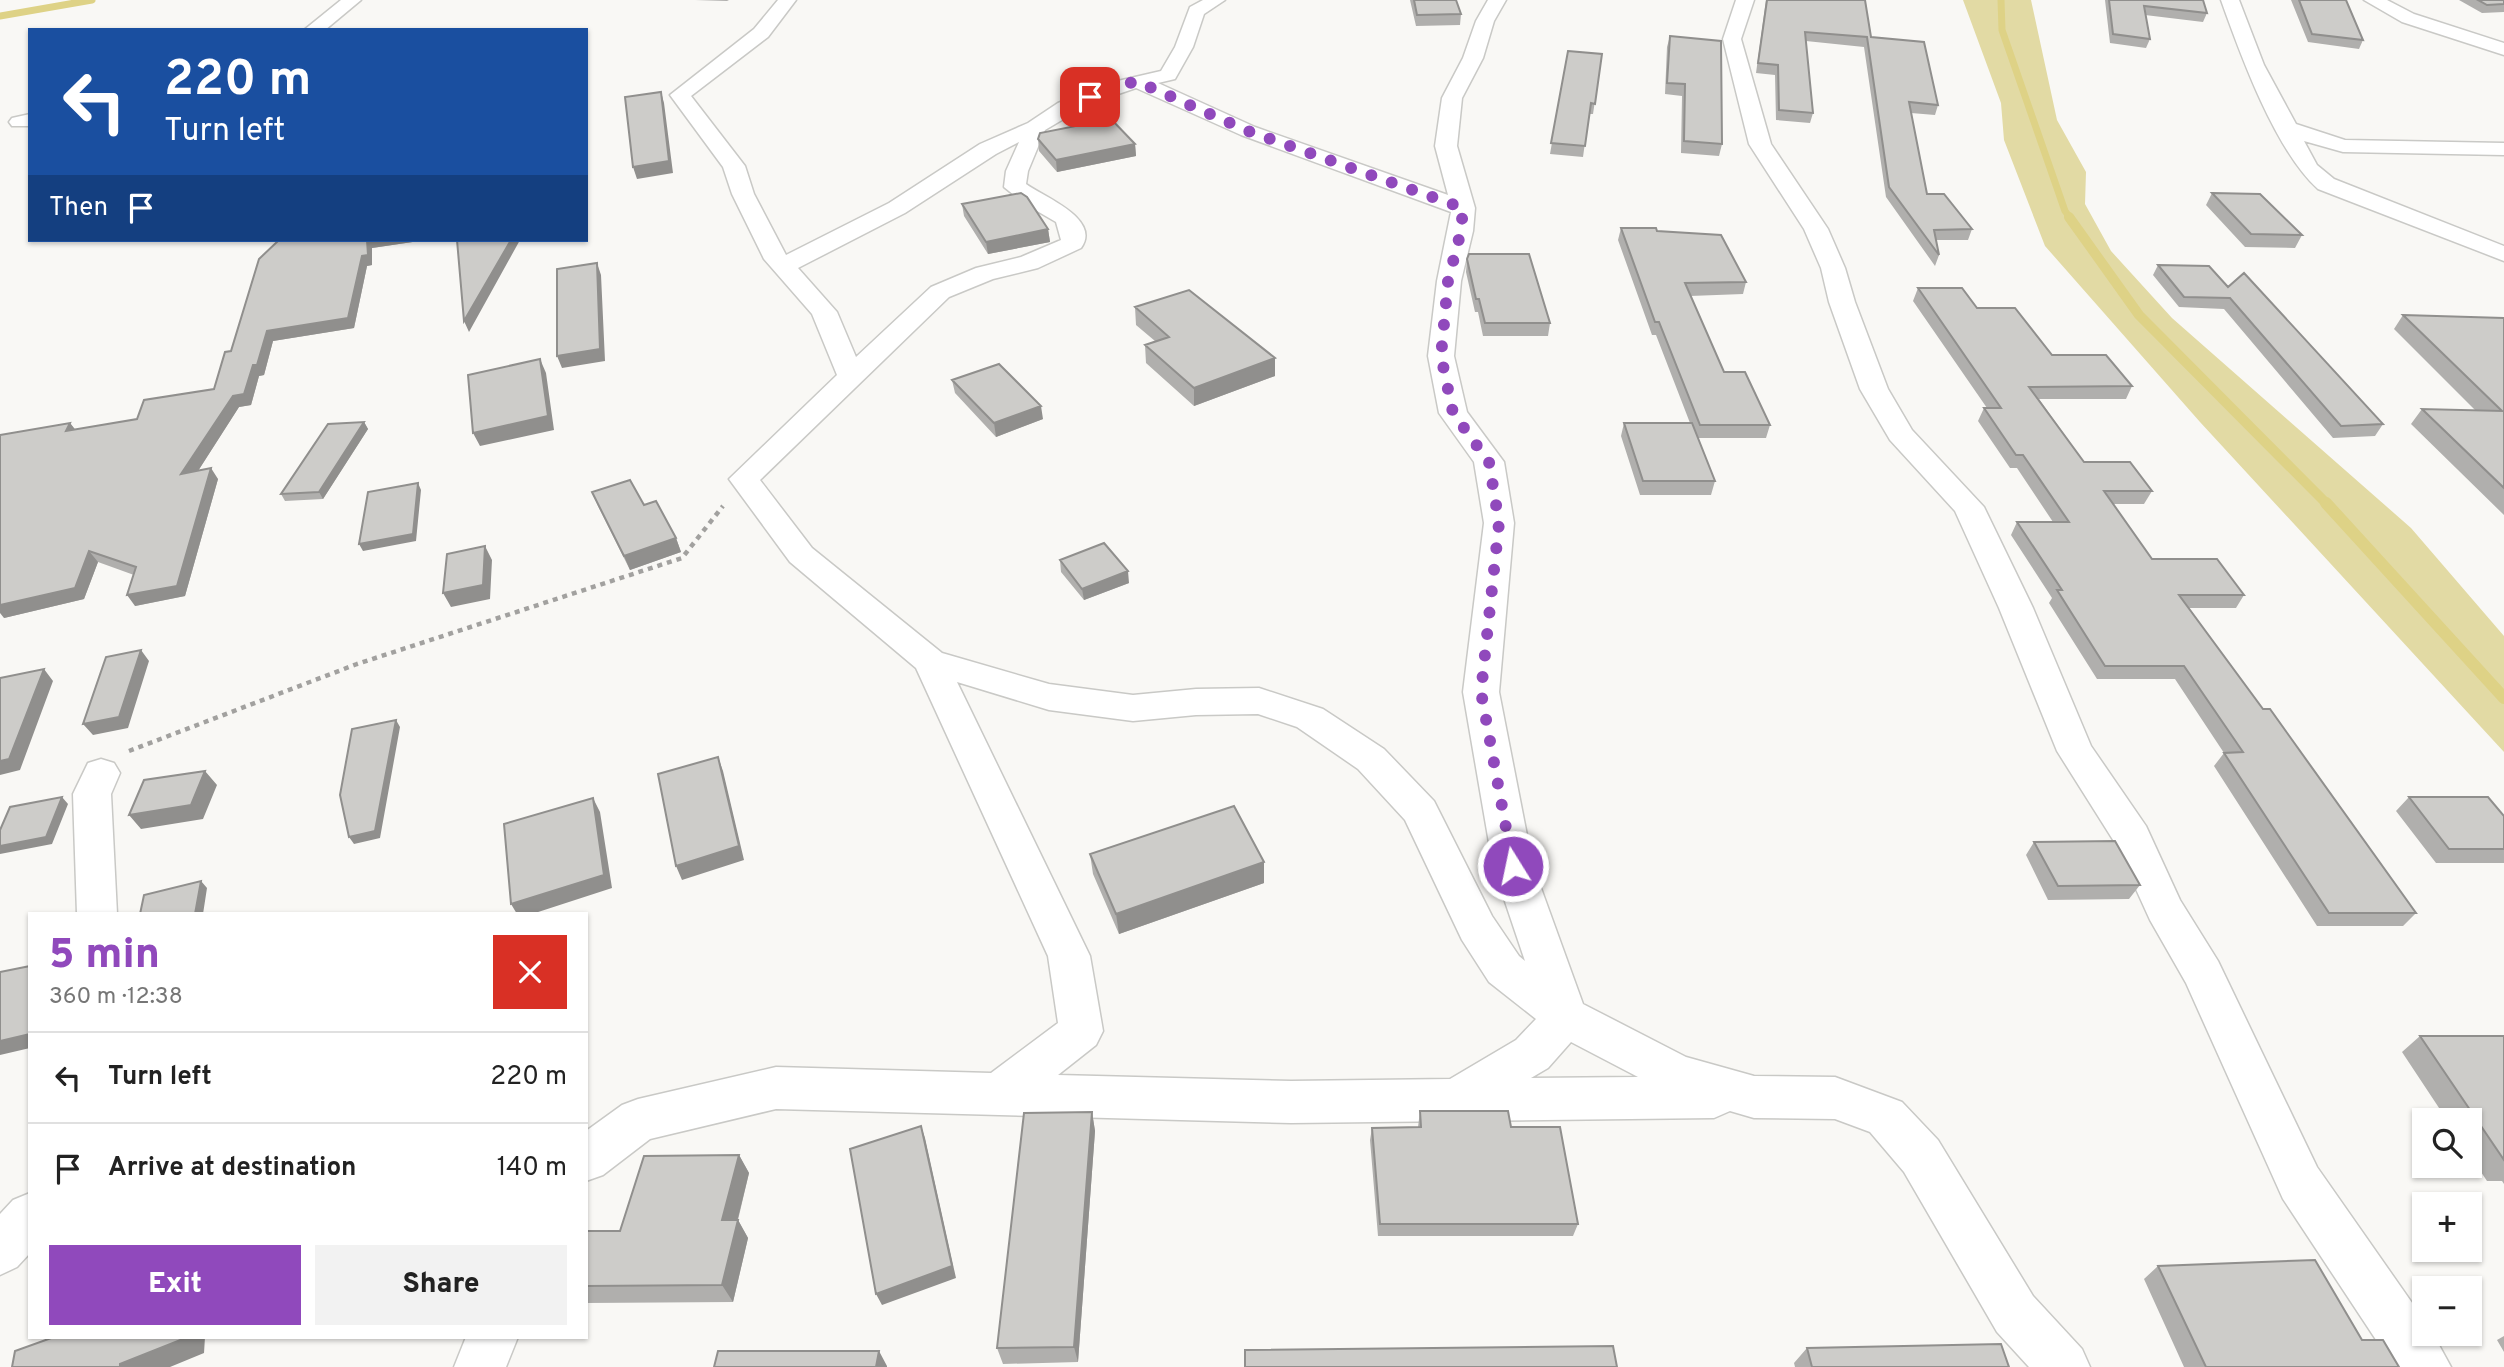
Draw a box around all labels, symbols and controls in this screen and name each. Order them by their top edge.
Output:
text: 220 m [164,51,311,113]
icon: left [49,56,140,147]
pin [1060,67,1120,127]
icon: arrive [1071,78,1109,116]
text: Turn left [164,112,285,152]
icon: arrive [122,189,160,227]
text: Then [49,192,108,225]
position arrow [1476,829,1550,903]
text: 5 min [49,930,160,983]
button: close [493,935,567,1009]
text: 360 m · 12:38 [49,983,183,1012]
icon: left [49,1059,87,1097]
text: Turn left [108,1061,212,1094]
text: 220 m [490,1061,567,1094]
map controls [2412,1108,2482,1346]
button: search [2412,1108,2482,1178]
icon: arrive [49,1150,87,1188]
text: Arrive at destination [108,1152,356,1185]
text: 140 m [497,1152,567,1185]
button: + [2412,1192,2482,1262]
button: Exit [49,1245,301,1325]
button: Share [315,1245,567,1325]
button: − [2412,1276,2482,1346]

